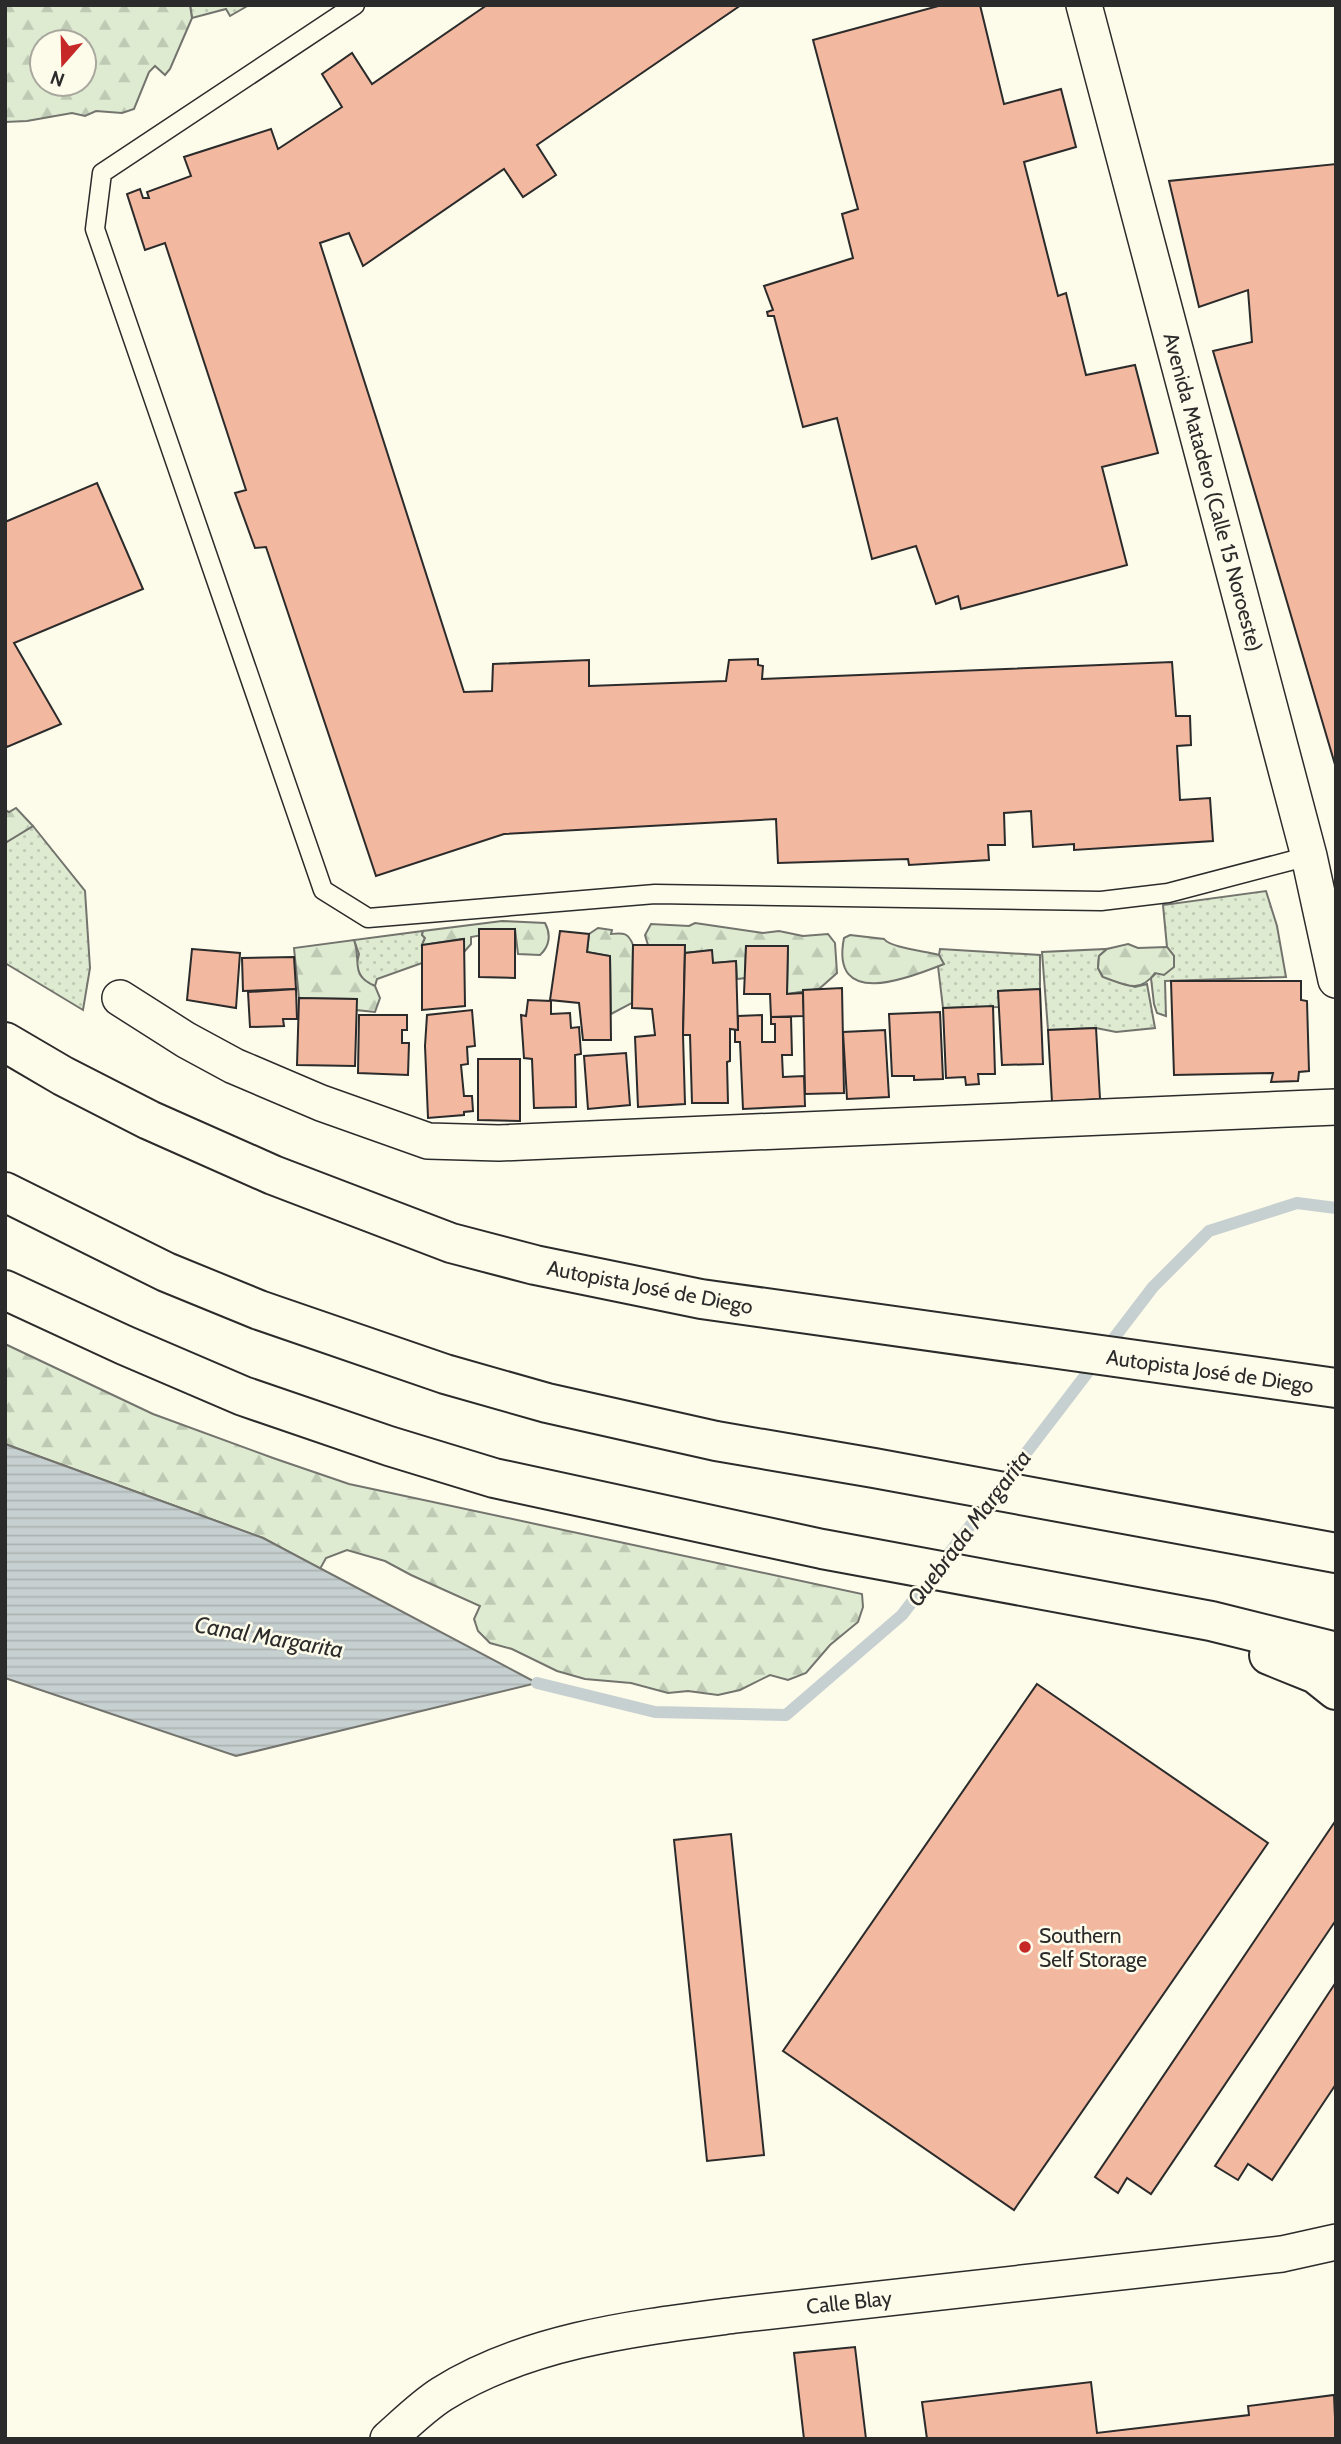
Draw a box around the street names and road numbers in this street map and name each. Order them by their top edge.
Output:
street label: Avenida Matadero (Calle 15 Noroeste) [1158,330,1268,654]
street label: Autopista José de Diego [545,1255,755,1319]
street label: Autopista José de Diego [1105,1344,1315,1398]
street label: Calle Blay [805,2285,893,2319]

